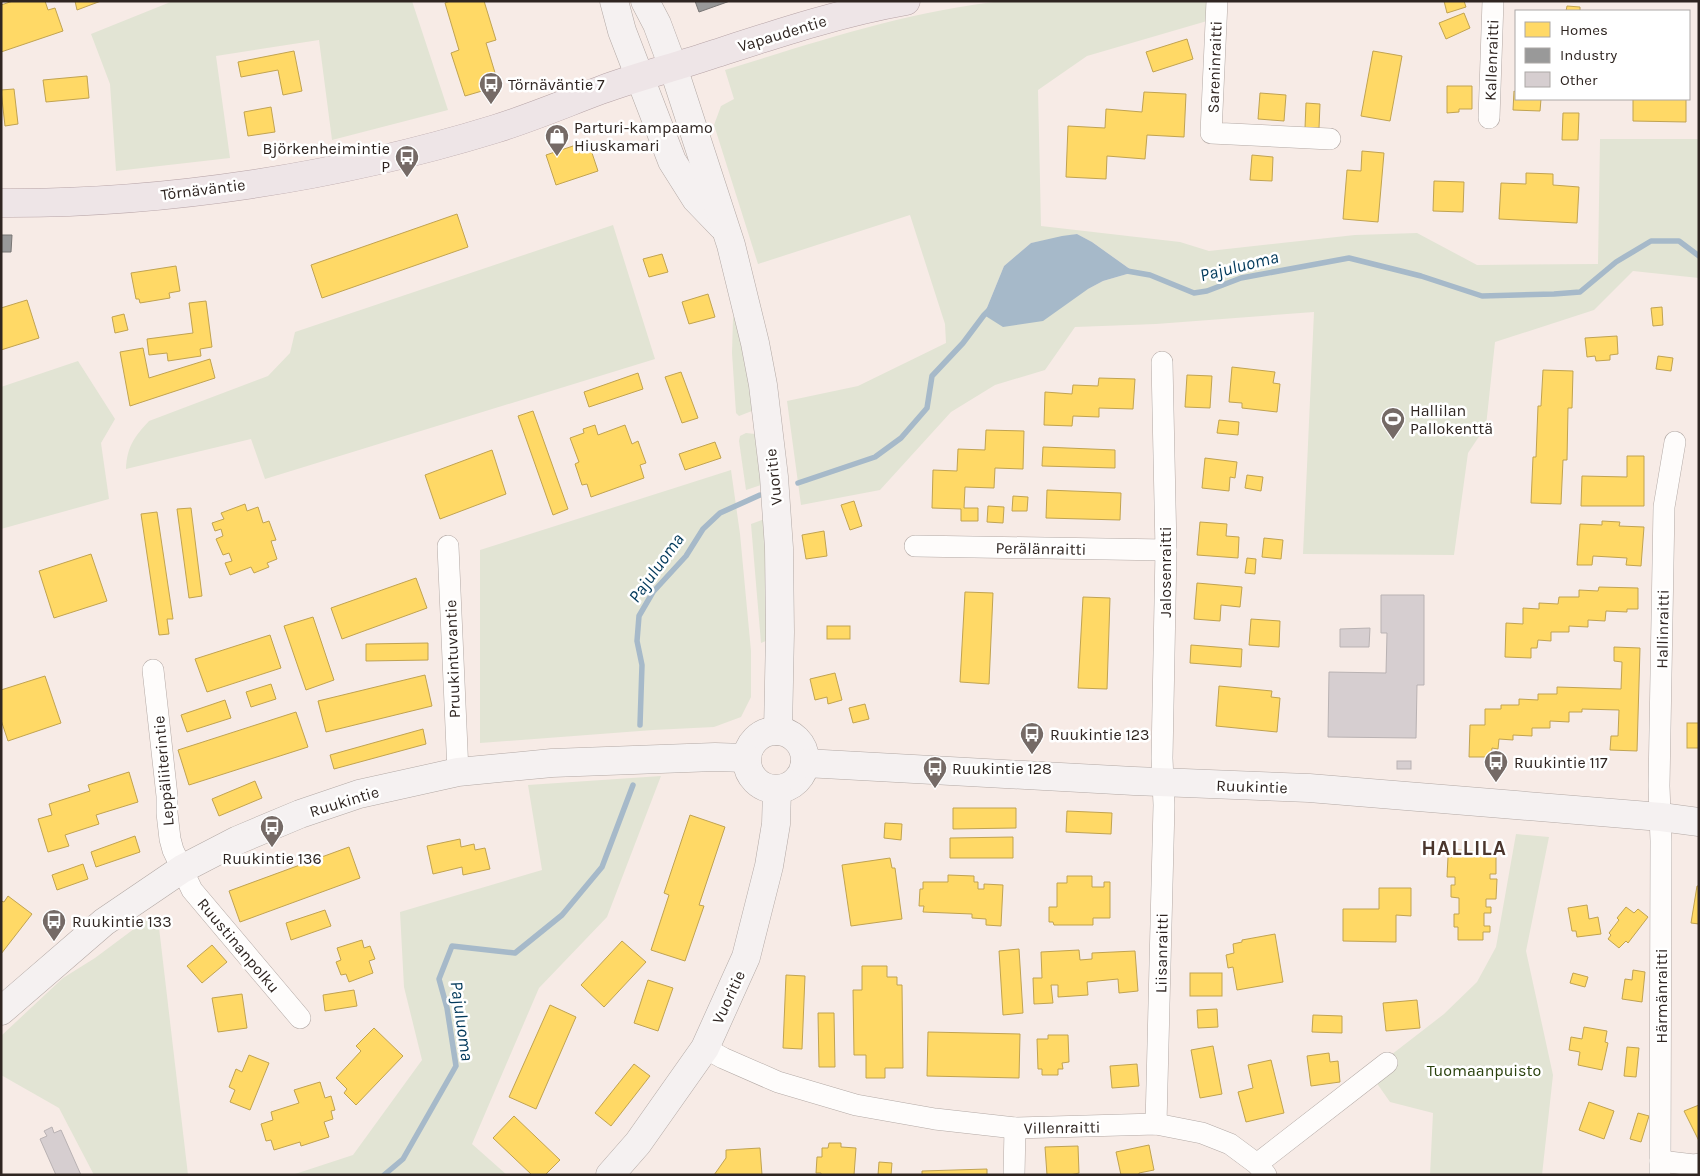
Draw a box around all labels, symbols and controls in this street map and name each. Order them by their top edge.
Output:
legend [1515,10,1690,100]
street label: Vapaudentie [736,11,829,56]
street label: Kallenraitti [1481,19,1502,101]
street label: Sareninraitti [1203,20,1226,114]
text: Homes [1560,21,1608,39]
text: Industry [1560,46,1617,64]
bus stop icon: Törnäväntie 7 [478,71,504,105]
text: Other [1560,71,1598,89]
place label: Törnäväntie 7 [508,75,605,94]
place label: Parturi-kampaamo Hiuskamari [574,118,713,155]
shop icon: Parturi-kampaamo Hiuskamari [544,123,570,157]
place label: Björkenheimintie P [263,139,390,176]
bus stop icon: Björkenheimintie P [394,144,420,178]
street label: Törnäväntie [160,175,247,204]
water label: Pajuluoma [1197,246,1281,286]
place label: Hallilan Pallokenttä [1410,401,1493,438]
sports icon: Hallilan Pallokenttä [1380,406,1406,440]
street label: Vuoritie [761,448,786,506]
street label: Jalosenraitti [1156,527,1175,617]
water label: Pajuluoma [623,529,689,607]
street label: Perälänraitti [995,538,1087,559]
street label: Hallinraitti [1652,589,1673,669]
street label: Pruukintuvantie [441,599,464,719]
street label: Leppäliiterintie [149,715,178,827]
bus stop icon: Ruukintie 123 [1019,721,1045,755]
place label: Ruukintie 123 [1050,725,1149,744]
bus stop icon: Ruukintie 117 [1483,749,1509,783]
place label: Ruukintie 117 [1514,753,1608,772]
bus stop icon: Ruukintie 128 [922,755,948,789]
place label: Ruukintie 128 [952,759,1052,778]
street label: Ruukintie [1216,776,1288,797]
street label: Ruukintie [307,782,381,821]
bus stop icon: Ruukintie 136 [259,814,285,848]
district label: HALLILA [1421,836,1507,860]
place label: Ruukintie 136 [222,849,322,868]
street label: Ruustinanpolku [193,894,284,997]
bus stop icon: Ruukintie 133 [41,908,67,942]
place label: Ruukintie 133 [72,912,172,931]
street label: Liisanraitti [1151,913,1172,993]
street label: Härmänraitti [1652,949,1671,1043]
street label: Vuoritie [708,967,749,1027]
water label: Pajuluoma [446,980,478,1062]
park label: Tuomaanpuisto [1427,1061,1541,1080]
street label: Villenraitti [1023,1117,1101,1138]

